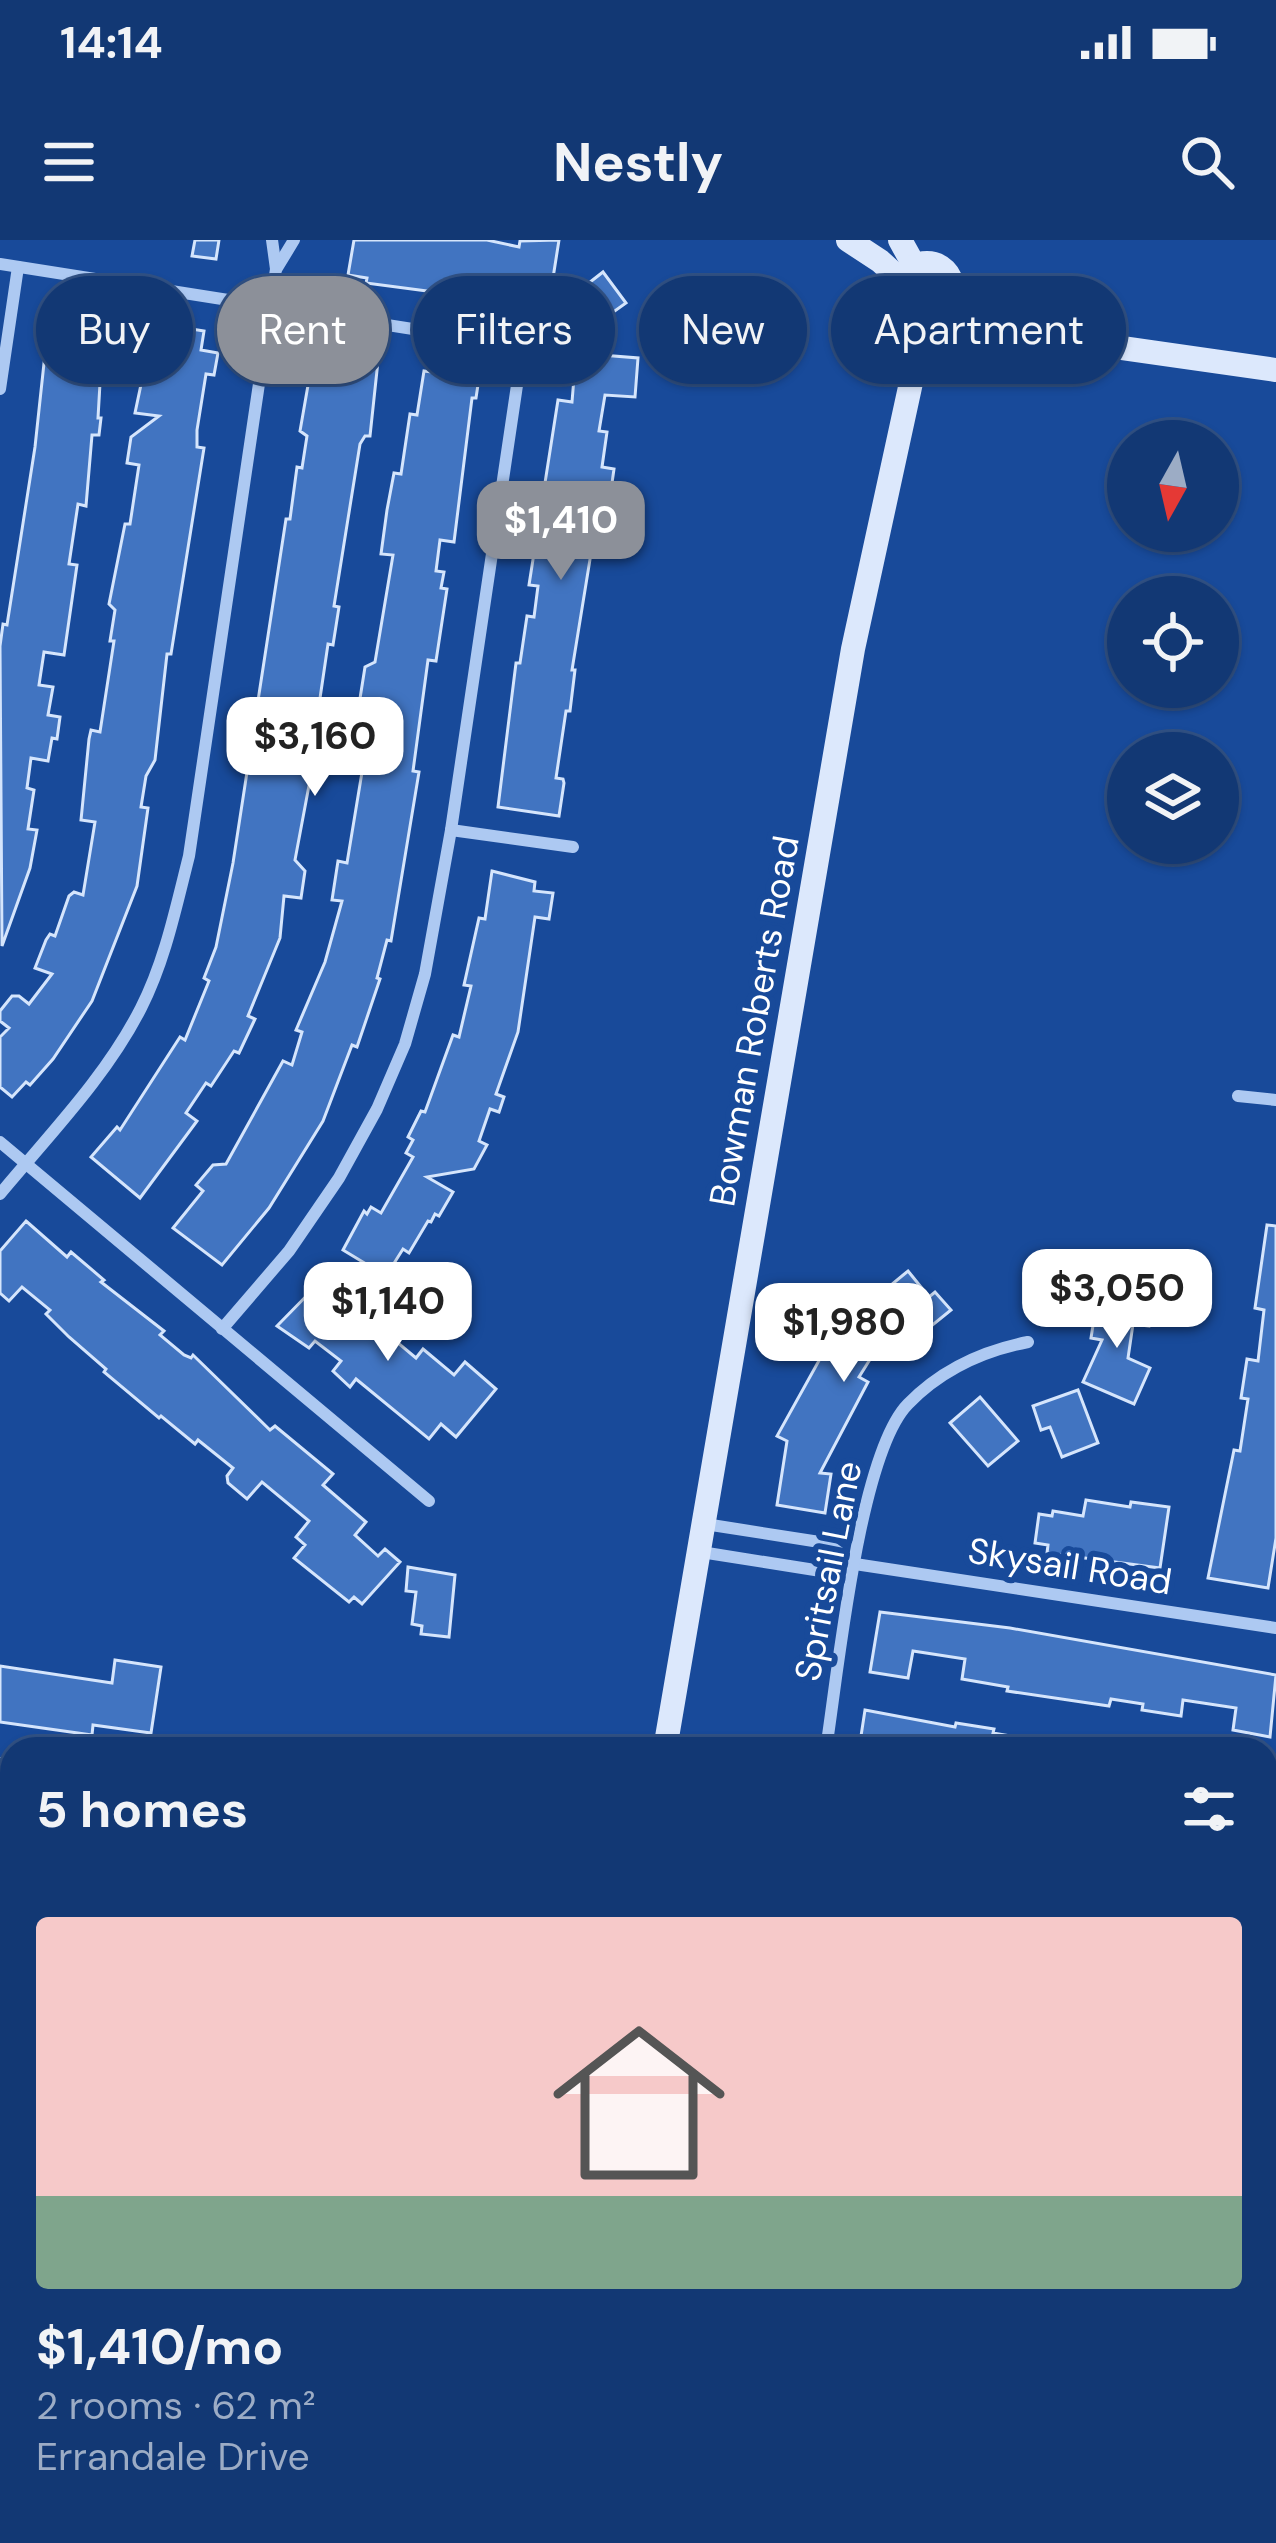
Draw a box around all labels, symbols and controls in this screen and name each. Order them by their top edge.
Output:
text: 14:14 [60,13,163,72]
text: Nestly [553,127,723,198]
icon: menu [36,129,102,195]
icon: search [1174,129,1240,195]
chip: Buy [36,276,193,384]
chip: Rent [217,276,389,384]
chip: Filters [413,276,615,384]
chip: New [639,276,807,384]
chip: Apartment [831,276,1126,384]
north arrow [1107,420,1239,552]
map controls [1107,420,1239,864]
pin: $1,410 [463,481,659,583]
text: $1,410 [504,494,618,545]
button: locate [1107,576,1239,708]
pin: $3,160 [217,697,413,799]
text: $3,160 [253,710,377,761]
button: layers [1107,732,1239,864]
street label: Bowman Roberts Road [698,832,810,1210]
pin: $3,050 [1019,1249,1215,1351]
pin: $1,140 [290,1262,486,1364]
text: $3,050 [1049,1262,1185,1313]
text: $1,140 [331,1275,445,1326]
pin: $1,980 [746,1283,942,1385]
text: $1,980 [782,1296,906,1347]
street label: Spritsail Lane [784,1457,872,1685]
street label: Skysail Road [965,1527,1175,1605]
text: 5 homes [36,1776,248,1843]
icon: filters [1176,1776,1242,1842]
icon: home [531,1995,747,2211]
text: $1,410/mo [36,2313,283,2380]
text: 2 rooms · 62 m² [36,2380,316,2431]
text: Errandale Drive [36,2431,310,2482]

